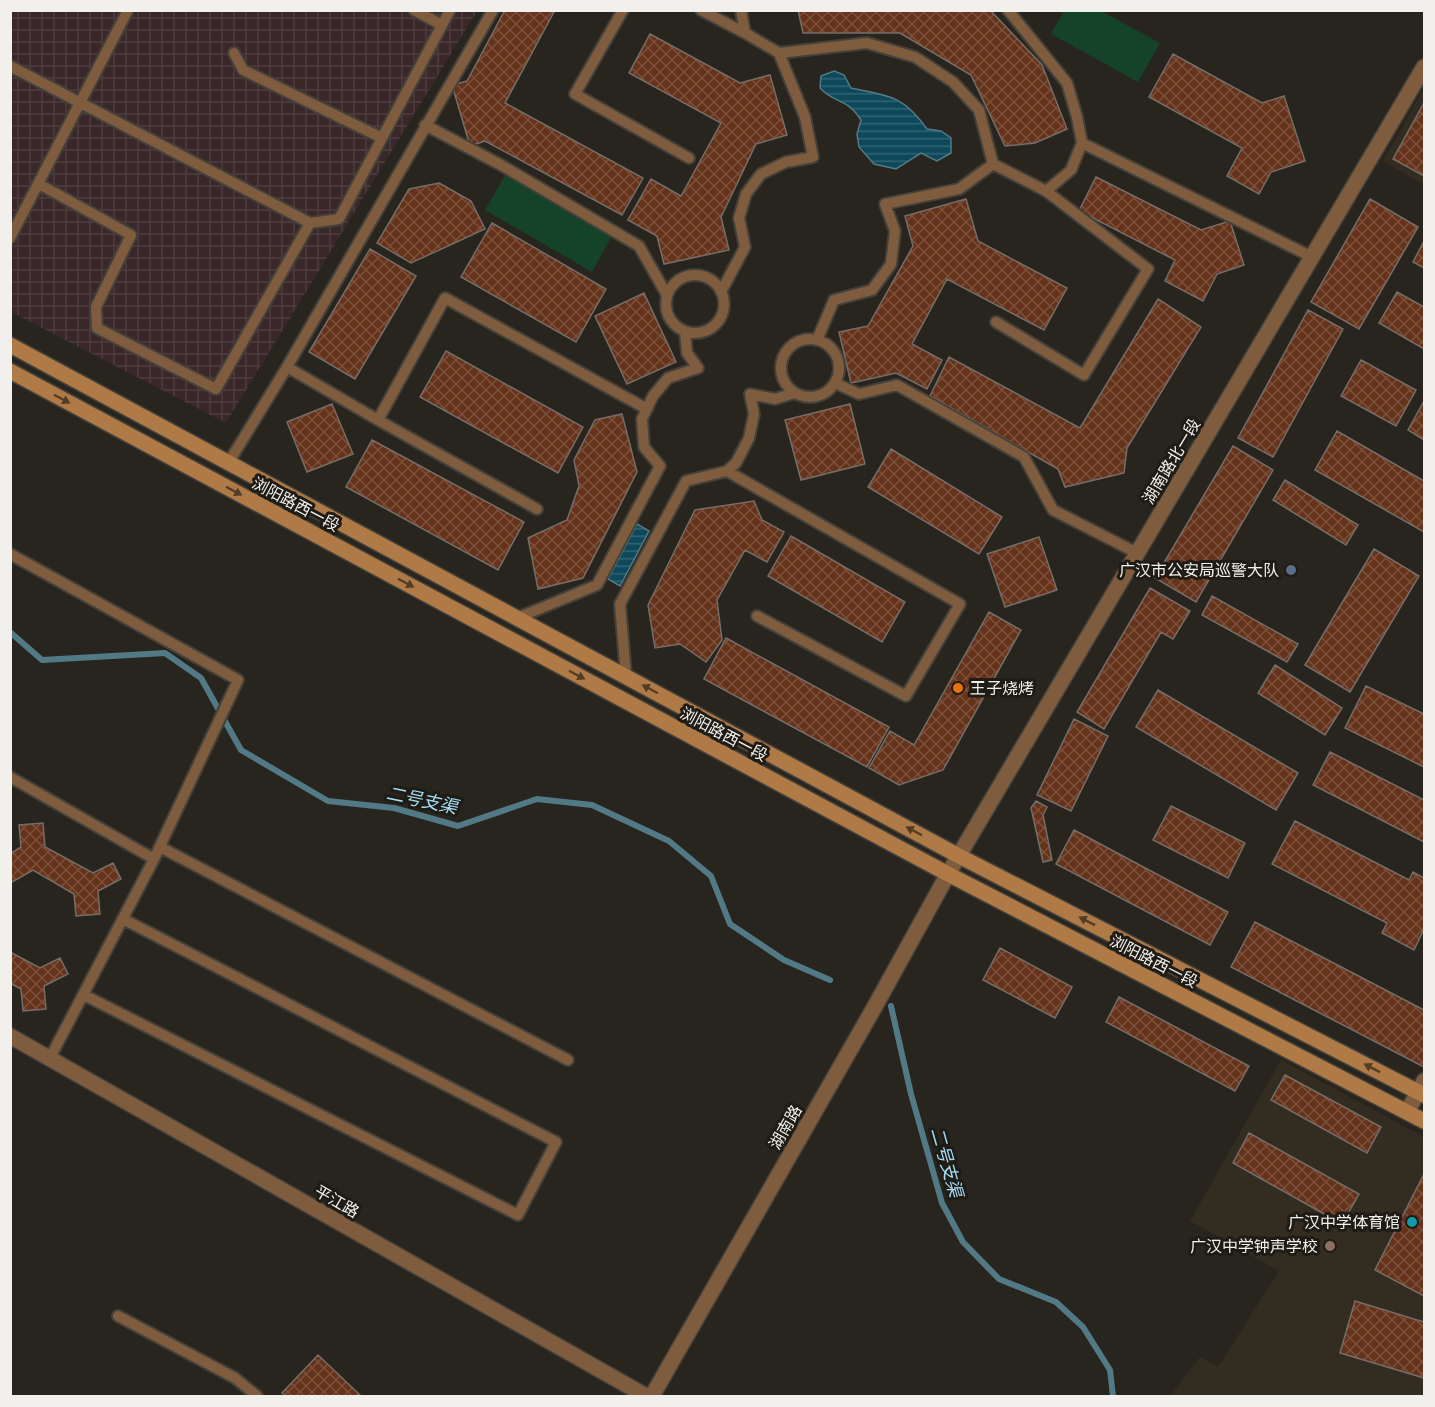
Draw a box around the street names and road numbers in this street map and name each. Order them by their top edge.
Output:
street label: 湖南路北一段 [1138,415,1204,507]
street label: 浏阳路西一段 [249,473,343,535]
street label: 浏阳路西一段 [677,703,771,765]
street label: 浏阳路西一段 [1107,930,1201,992]
street label: 湖南路 [764,1101,806,1153]
street label: 平江路 [311,1180,363,1222]

